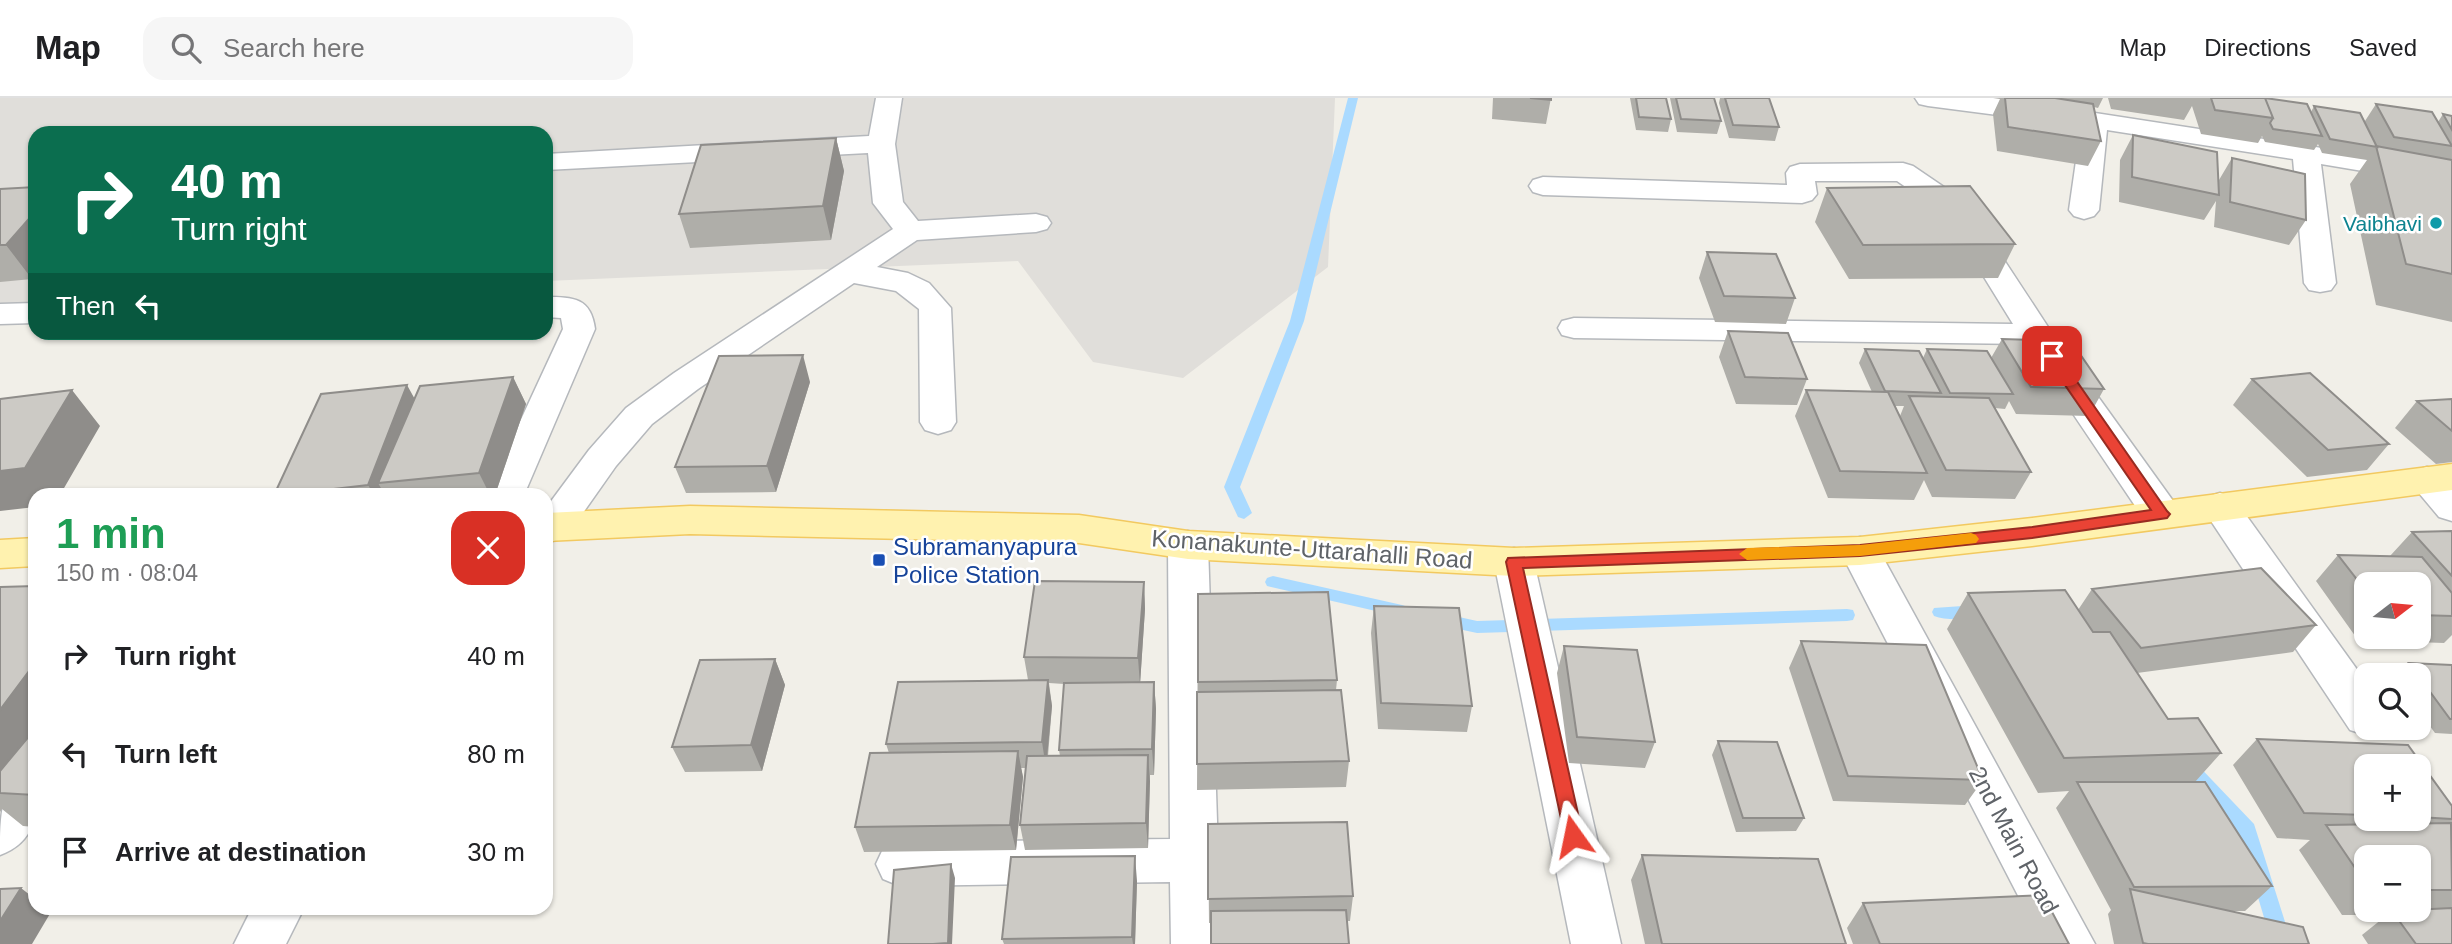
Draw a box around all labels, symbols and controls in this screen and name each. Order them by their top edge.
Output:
search box [143,17,633,80]
text: Map [35,29,101,66]
icon: search [167,29,205,67]
text: Search here [223,33,365,63]
text: Map [2120,34,2166,61]
text: Directions [2204,34,2311,61]
text: Saved [2349,34,2417,61]
icon: right [56,154,147,245]
text: 40 m [171,154,283,208]
text: Turn right [171,211,307,247]
place label: Vaibhavi [2343,212,2422,235]
marker: Vaibhavi [2428,215,2444,231]
icon: left [129,287,167,325]
text: Then [56,291,115,321]
pin [2022,326,2082,386]
icon: arrive [2033,337,2071,375]
text: 1 min [56,510,166,557]
button: close [451,511,525,585]
street label: Konanakunte-Uttarahalli Road [1151,524,1473,574]
place label: Subramanyapura Police Station [893,533,1078,588]
marker: Subramanyapura Police Station [871,552,887,568]
text: 150 m · 08:04 [56,560,198,586]
north arrow [2354,572,2431,649]
map controls [2354,572,2431,922]
icon: right [56,637,94,675]
text: Turn right [115,641,236,671]
text: 40 m [467,641,525,671]
button: search [2354,663,2431,740]
icon: left [56,735,94,773]
text: Turn left [115,739,217,769]
text: 80 m [467,739,525,769]
button: + [2354,754,2431,831]
street label: 2nd Main Road [1964,762,2064,918]
position arrow [1536,799,1610,873]
icon: arrive [56,833,94,871]
text: Arrive at destination [115,837,366,867]
text: 30 m [467,837,525,867]
button: − [2354,845,2431,922]

